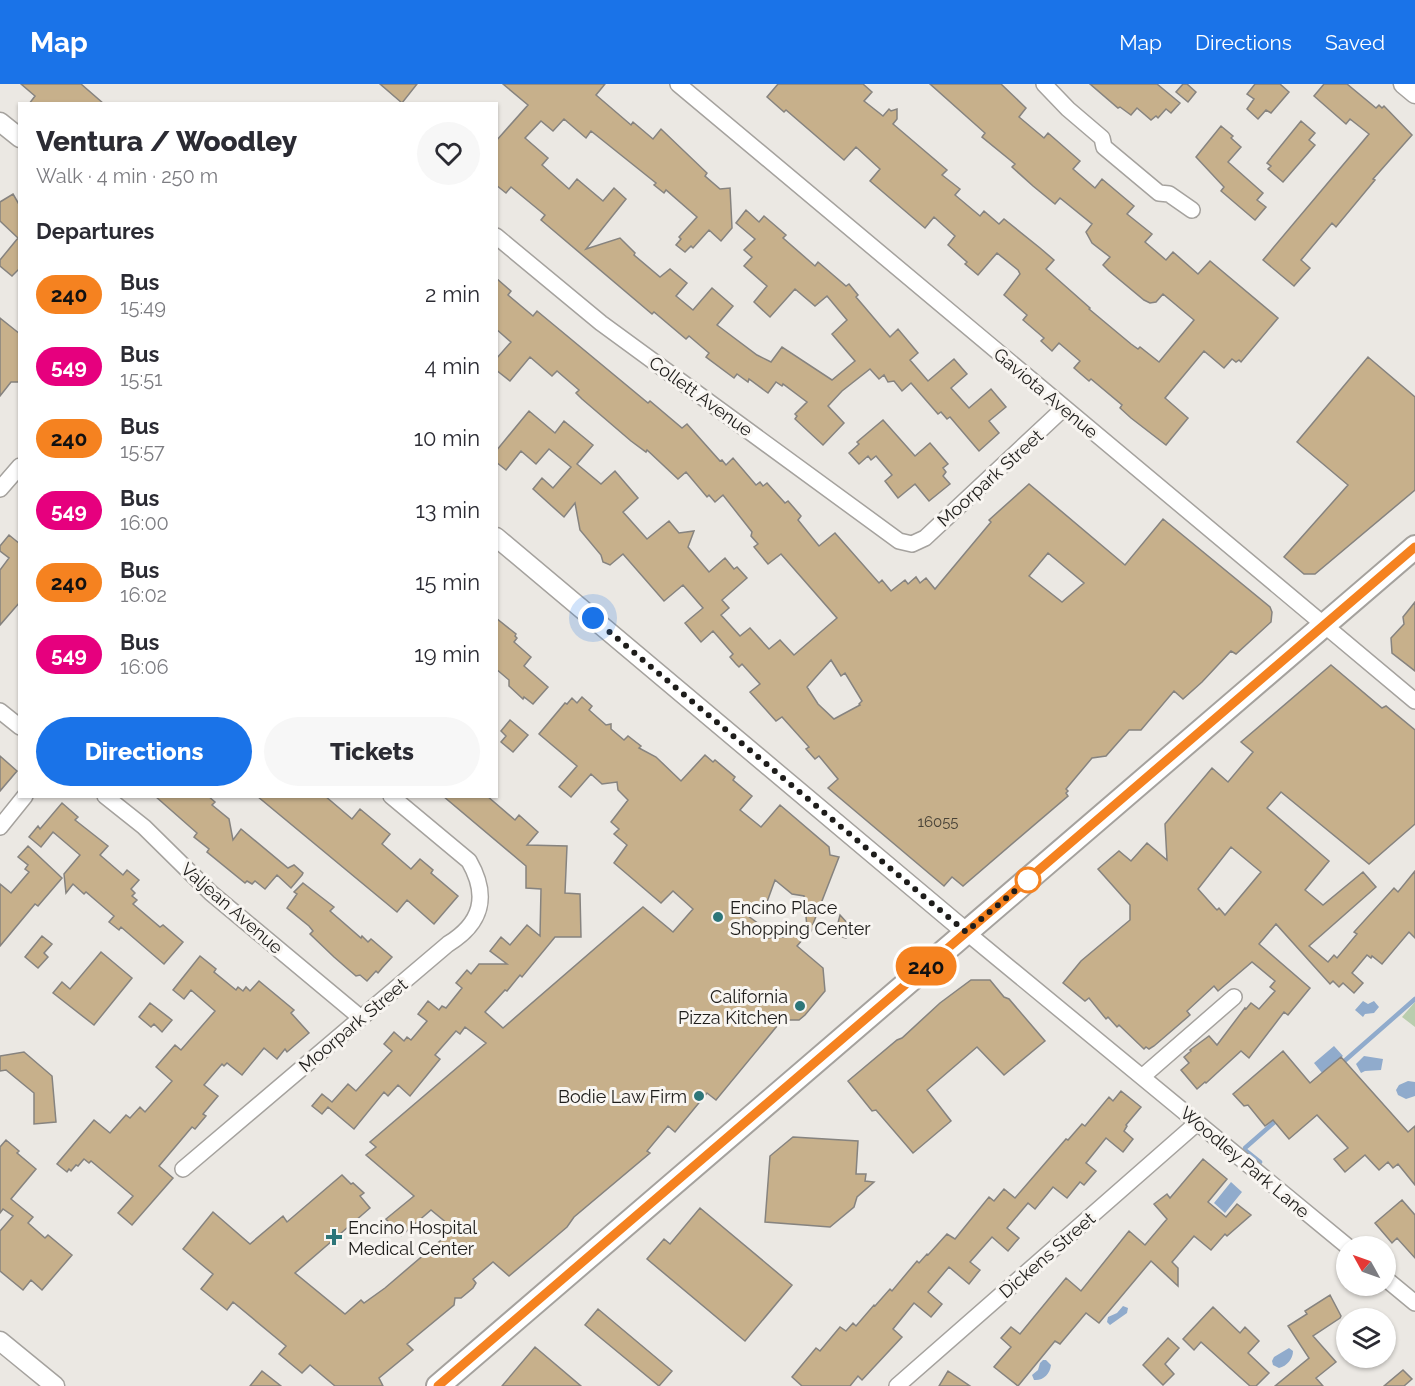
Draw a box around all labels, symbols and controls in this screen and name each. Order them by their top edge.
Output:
text: Map [30,26,88,59]
text: Map [1119,30,1162,55]
text: Directions [1195,30,1292,55]
text: Saved [1325,30,1385,55]
button: heart [417,122,480,185]
text: Ventura / Woodley [36,125,297,158]
text: Walk · 4 min · 250 m [36,164,218,188]
text: Departures [36,218,154,244]
text: Bus [120,269,159,295]
text: 2 min [425,281,480,307]
text: 240 [51,282,87,307]
text: 15:49 [120,295,166,319]
text: Bus [120,341,159,367]
street label: Gaviota Avenue [990,343,1103,443]
street label: Collett Avenue [645,351,757,441]
text: 4 min [425,353,480,379]
text: 549 [51,354,87,379]
text: 15:51 [120,367,163,391]
text: Bus [120,413,159,439]
text: 10 min [414,425,480,451]
street label: Moorpark Street [933,425,1047,531]
text: 240 [51,426,87,451]
text: 15:57 [120,439,165,463]
text: Bus [120,485,159,511]
text: 13 min [415,497,480,523]
text: 549 [51,498,87,523]
text: 16:00 [120,511,169,535]
text: Bus [120,557,159,583]
text: 15 min [415,569,480,595]
text: 240 [51,570,87,595]
text: 16:02 [120,583,167,607]
your location [578,603,608,633]
text: Bus [120,629,159,655]
text: 19 min [414,641,480,667]
text: 549 [51,642,87,667]
text: 16:06 [120,655,169,679]
button: Directions [36,717,252,786]
button: Tickets [264,717,480,786]
house number: 16055 [918,813,959,831]
street label: Valjean Avenue [177,858,288,958]
unlabelled marker [1015,867,1041,893]
place label: Encino Place Shopping Center [730,897,871,939]
marker: Encino Place Shopping Center [711,910,725,924]
line badge: 240 [892,946,960,986]
text: 240 [908,954,944,979]
street label: Moorpark Street [295,974,411,1076]
place label: California Pizza Kitchen [678,986,788,1028]
marker: California Pizza Kitchen [793,999,807,1013]
place label: Bodie Law Firm [558,1086,687,1107]
marker: Bodie Law Firm [692,1089,706,1103]
street label: Woodley Park Lane [1176,1102,1314,1222]
street label: Dickens Street [995,1208,1099,1302]
place label: Encino Hospital Medical Center [348,1217,477,1259]
marker: Encino Hospital Medical Center [325,1228,343,1246]
north arrow [1336,1236,1396,1296]
map controls [1336,1236,1396,1368]
button: layers [1336,1308,1396,1368]

